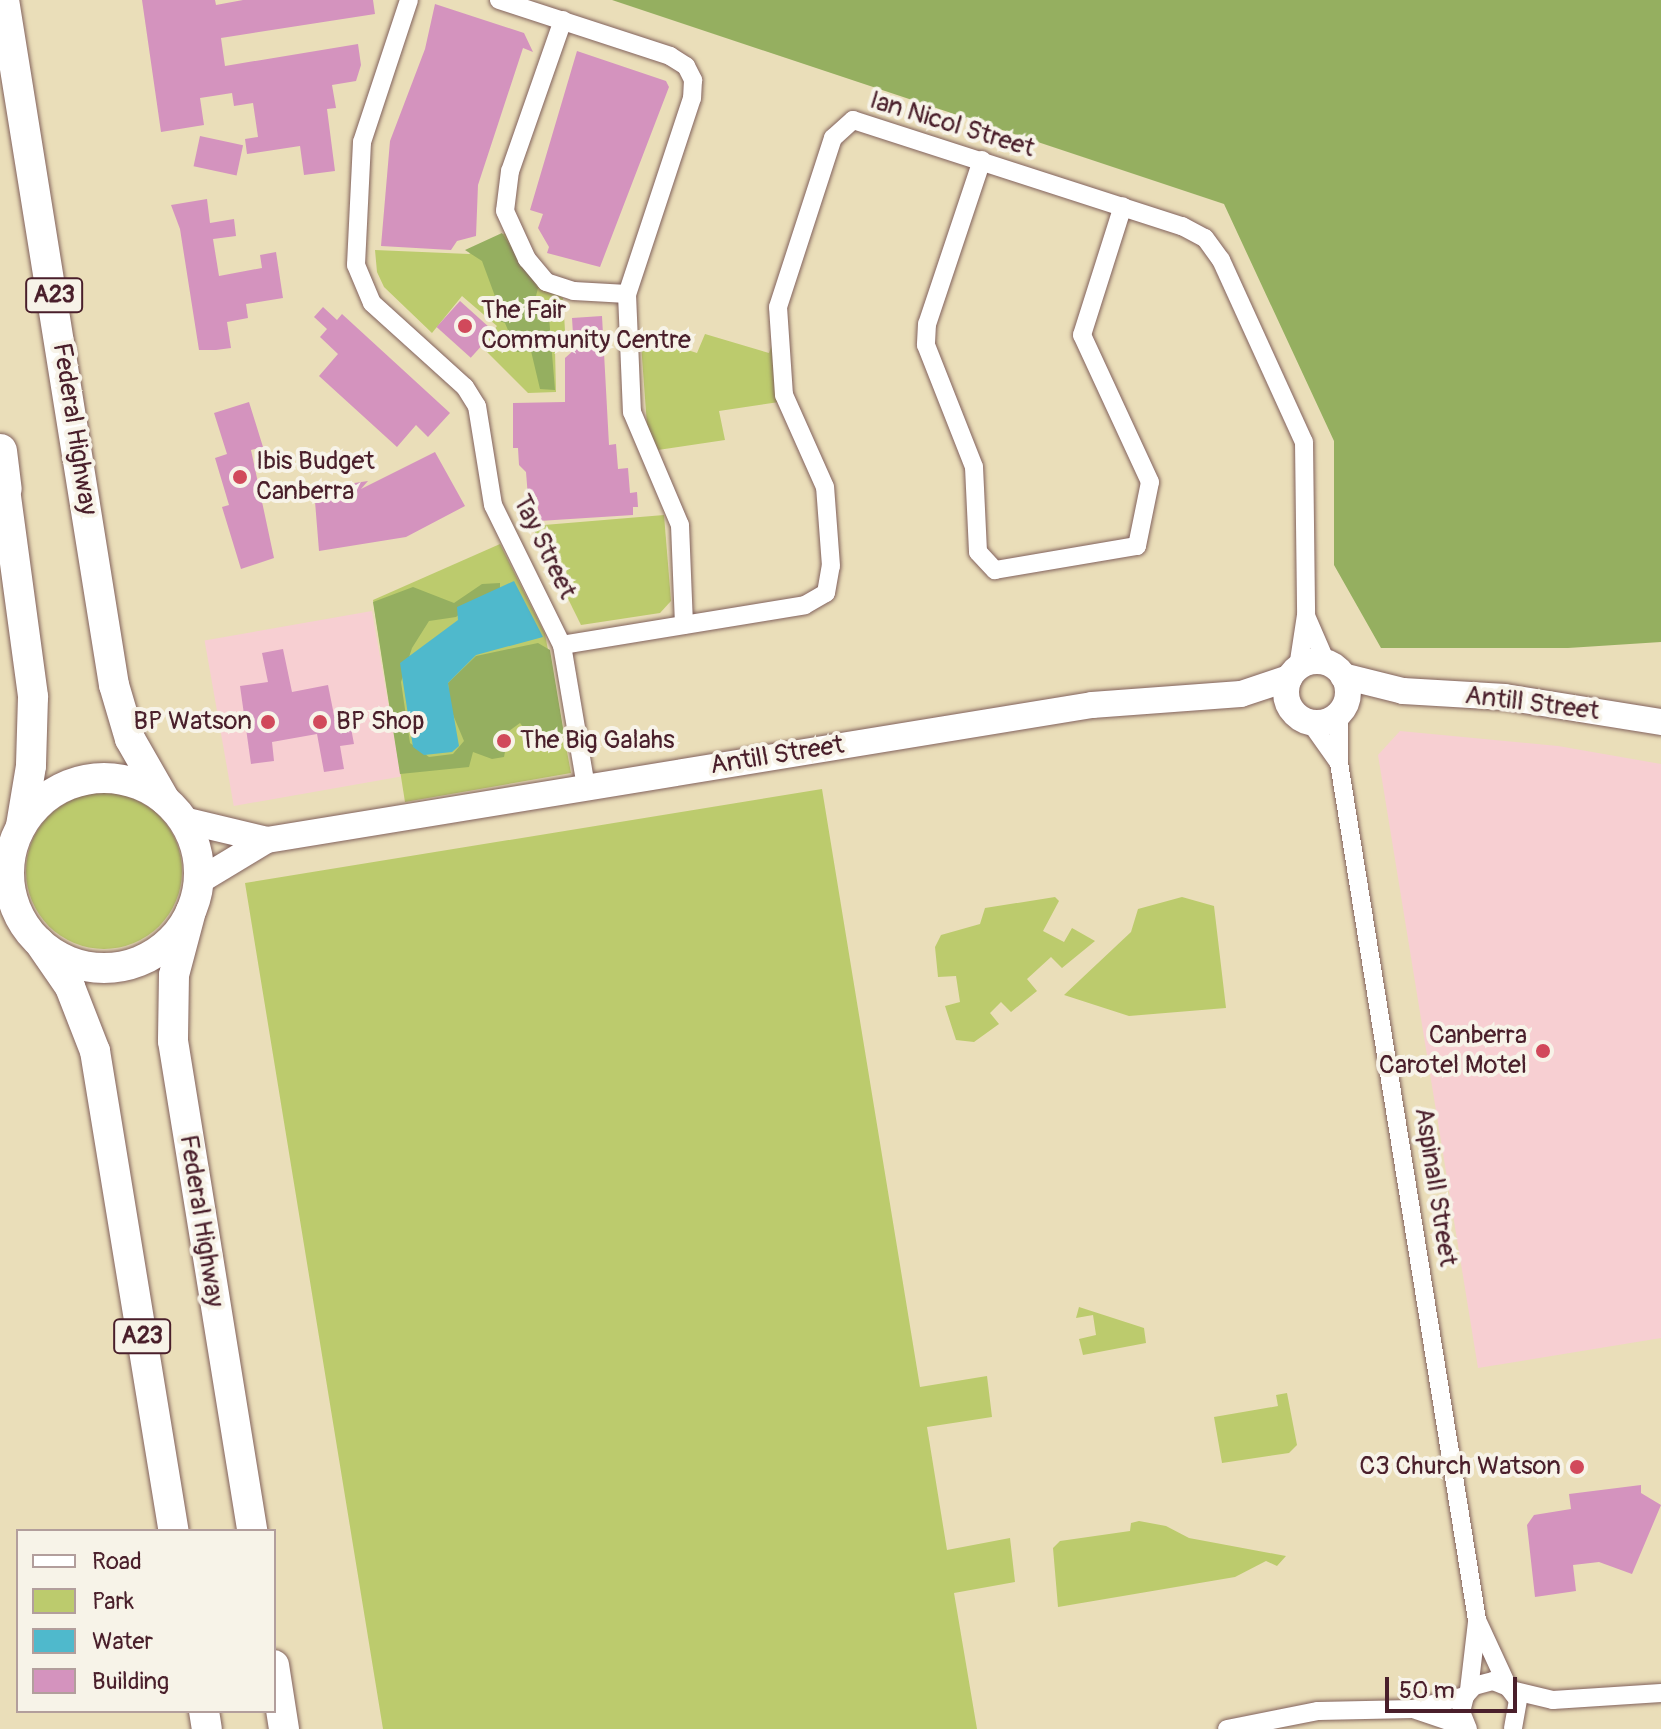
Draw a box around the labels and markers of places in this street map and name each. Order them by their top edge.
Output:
place label: The Fair Community Centre [481,295,691,356]
marker: The Fair Community Centre [456,317,474,335]
place label: Ibis Budget Canberra [256,446,375,508]
marker: Ibis Budget Canberra [231,468,249,486]
place label: BP Watson [133,706,252,738]
place label: BP Shop [336,706,425,738]
marker: BP Watson [259,713,277,731]
marker: BP Shop [311,713,329,731]
place label: The Big Galahs [520,725,675,757]
marker: The Big Galahs [495,732,513,750]
place label: Canberra Carotel Motel [1379,1020,1527,1082]
marker: Canberra Carotel Motel [1534,1042,1552,1060]
place label: C3 Church Watson [1359,1451,1561,1483]
marker: C3 Church Watson [1568,1458,1586,1476]

